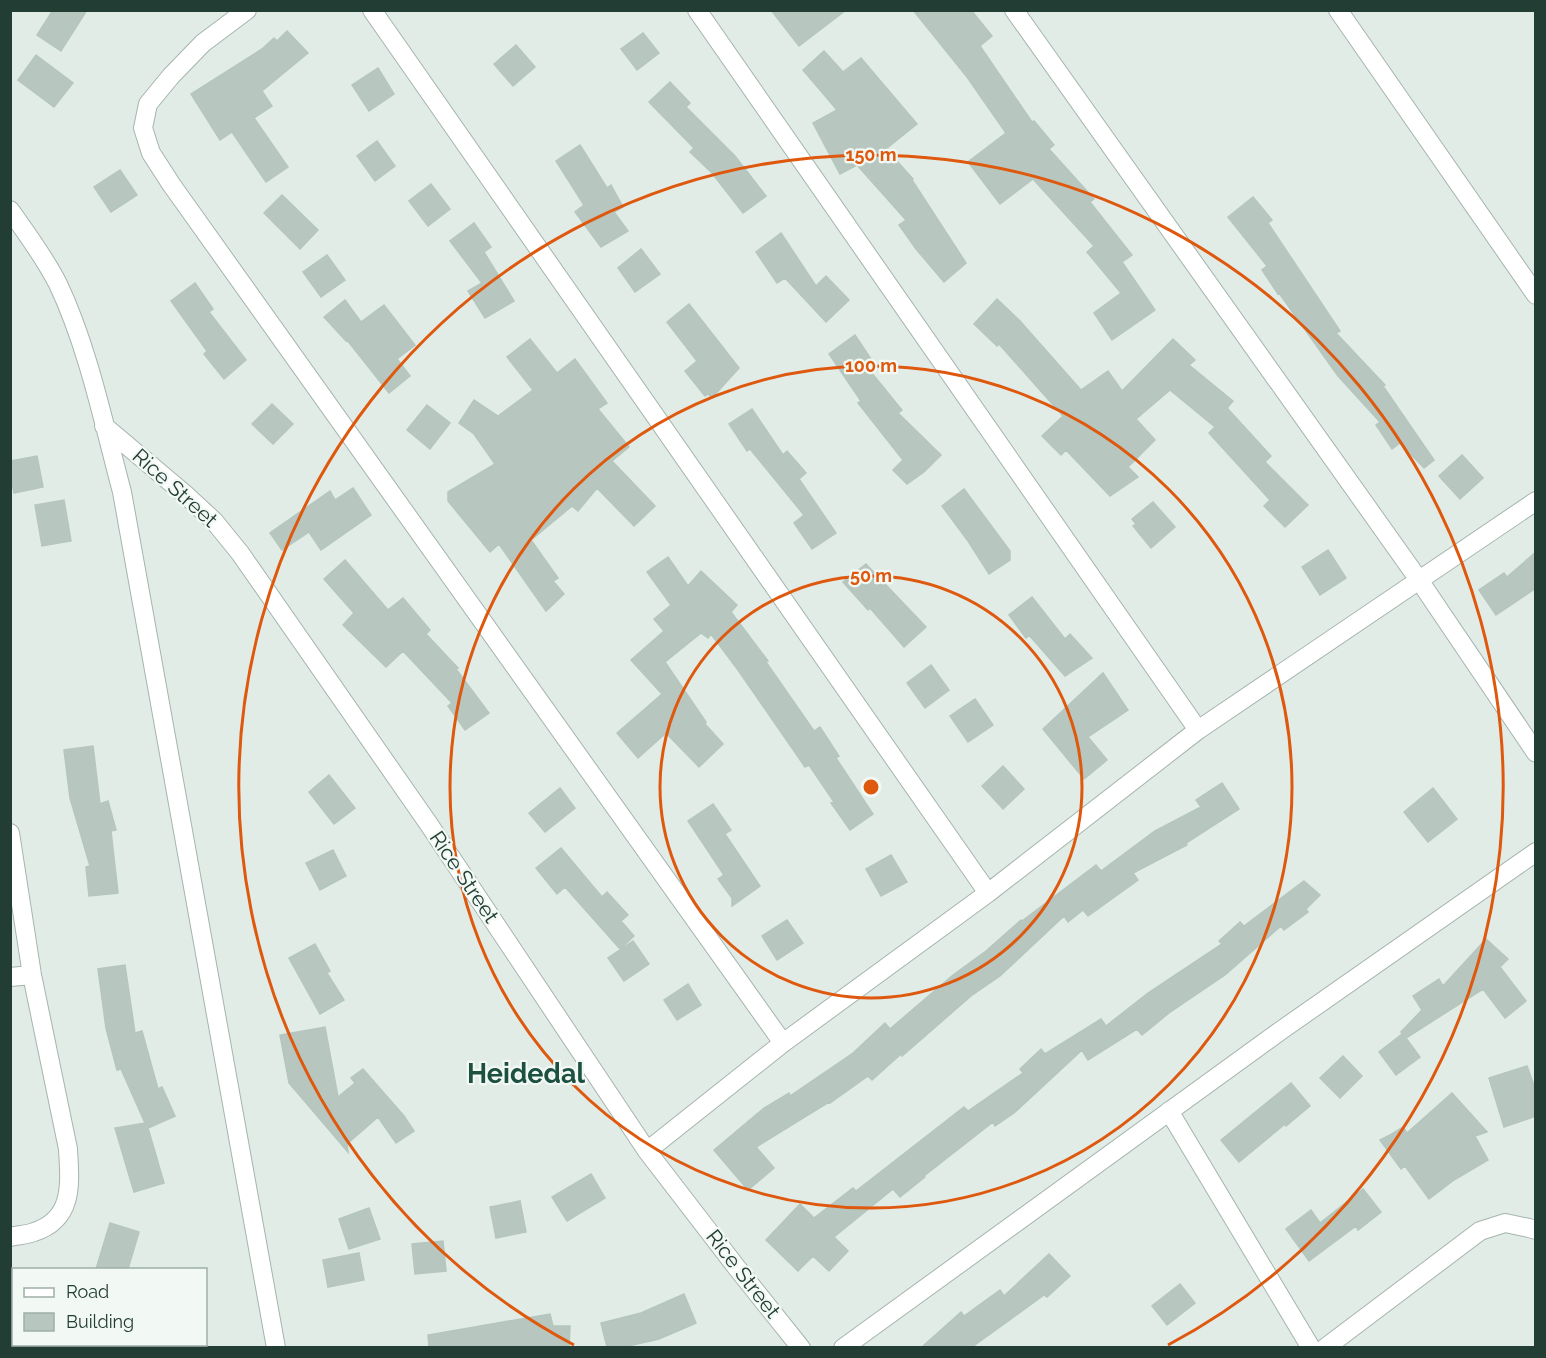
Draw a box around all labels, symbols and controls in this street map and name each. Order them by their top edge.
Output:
text: 150 m [846,144,897,165]
text: 100 m [845,355,897,376]
street label: Rice Street [128,443,223,532]
text: 50 m [850,565,892,586]
centre of rings [861,777,881,797]
street label: Rice Street [425,826,504,927]
district label: Heidedal [467,1058,585,1089]
street label: Rice Street [701,1224,786,1323]
legend [12,1268,207,1346]
text: Road [66,1281,109,1302]
text: Building [66,1311,134,1332]

